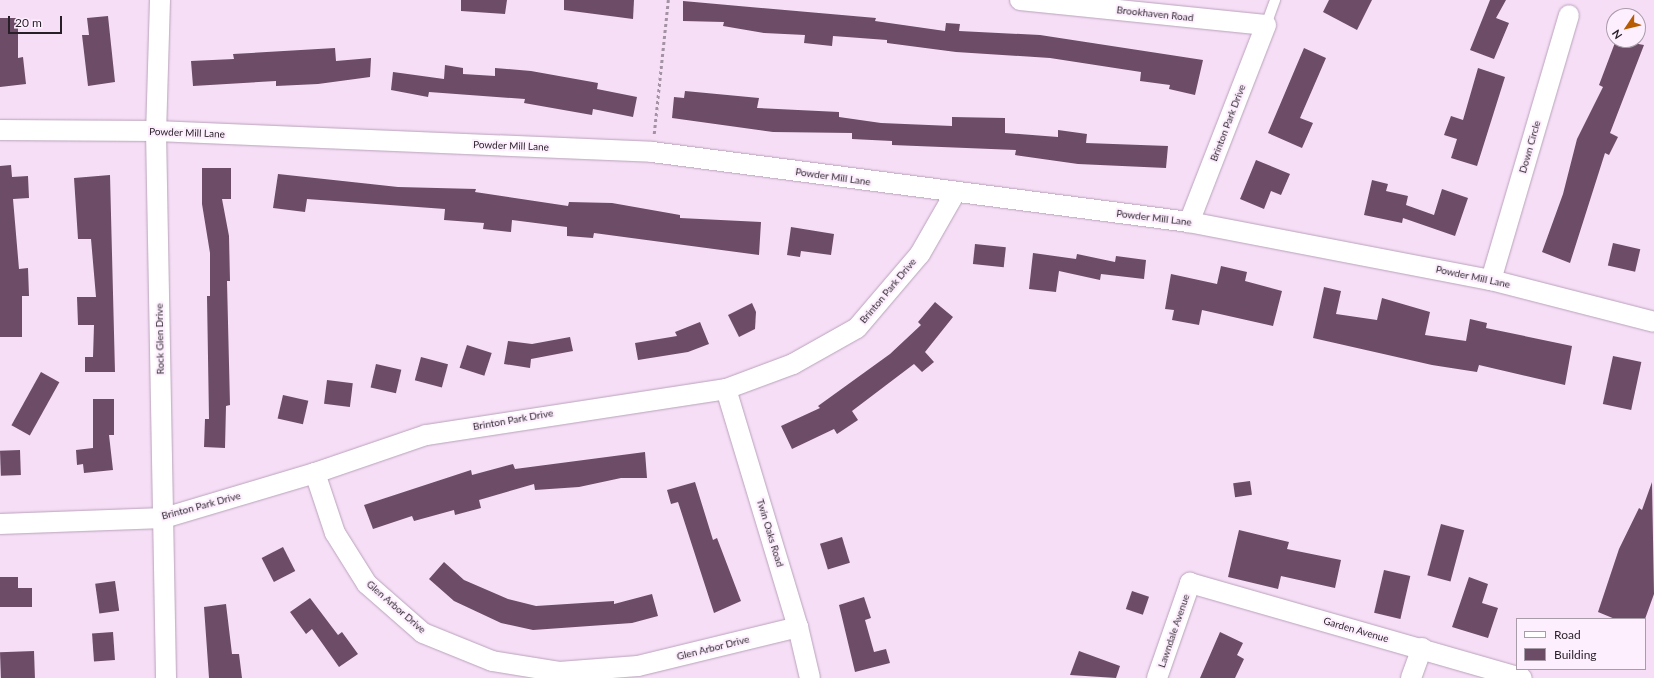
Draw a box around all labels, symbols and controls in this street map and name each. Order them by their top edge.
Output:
street label: Brookhaven Road [1116,4,1194,24]
scale bar [10,8,64,34]
north arrow [1606,8,1646,48]
text: 20 m [15,15,42,30]
text: N [1609,27,1624,42]
street label: Brinton Park Drive [1208,83,1248,163]
street label: Down Circle [1517,119,1543,175]
street label: Powder Mill Lane [149,126,225,140]
street label: Powder Mill Lane [473,139,549,153]
street label: Powder Mill Lane [795,166,871,188]
street label: Powder Mill Lane [1116,207,1192,229]
street label: Brinton Park Drive [857,256,919,326]
street label: Powder Mill Lane [1435,263,1511,291]
street label: Rock Glen Drive [153,303,167,375]
street label: Brinton Park Drive [472,407,554,433]
street label: Brinton Park Drive [160,490,242,522]
street label: Twin Oaks Road [754,498,786,568]
street label: Glen Arbor Drive [364,578,428,636]
street label: Lawndale Avenue [1156,592,1192,670]
street label: Garden Avenue [1322,615,1390,645]
legend [1516,618,1646,670]
text: Road [1554,627,1581,642]
street label: Glen Arbor Drive [675,633,751,663]
text: Building [1554,647,1597,662]

